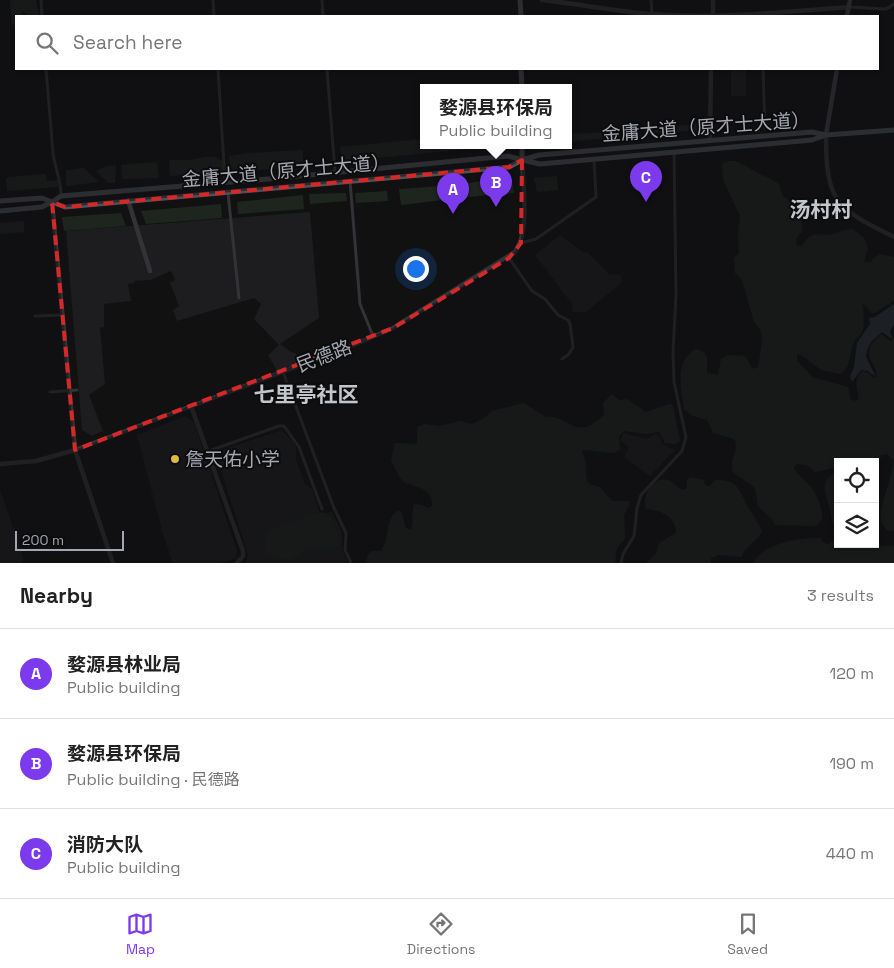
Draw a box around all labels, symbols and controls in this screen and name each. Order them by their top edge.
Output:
search box [15,15,879,70]
icon: search [33,29,61,57]
text: Search here [73,30,183,55]
popup [420,84,572,149]
text: 婺源县环保局 [439,95,553,120]
street label: 金庸大道（原才士大道） [601,107,811,147]
text: Public building [439,120,552,141]
street label: 金庸大道（原才士大道） [181,149,391,193]
pin: C [630,161,662,202]
pin: B [480,166,512,207]
pin: A [437,173,469,214]
district label: 汤村村 [790,196,853,223]
your location [403,256,429,282]
street label: 民德路 [293,334,355,378]
district label: 七里亭社区 [254,381,359,408]
place label: 詹天佑小学 [185,447,280,472]
marker: 詹天佑小学 [169,453,181,465]
map controls [834,458,879,548]
button: locate [834,458,879,503]
button: layers [834,503,879,548]
scale bar [15,528,124,551]
text: 200 m [22,531,64,549]
text: Nearby [20,582,93,609]
text: 3 results [807,585,874,606]
text: 婺源县林业局 [67,652,181,677]
text: A [31,663,41,684]
text: 120 m [830,663,874,684]
text: Public building [67,677,180,698]
text: 婺源县环保局 [67,741,181,766]
text: B [31,753,41,774]
text: 190 m [829,753,874,774]
text: Public building · 民德路 [67,769,240,790]
text: 消防大队 [67,832,143,857]
text: C [31,843,41,864]
text: 440 m [826,843,874,864]
text: Public building [67,857,180,878]
tab: Map [126,910,155,958]
tab: Directions [407,910,475,958]
tab: Saved [727,910,768,958]

